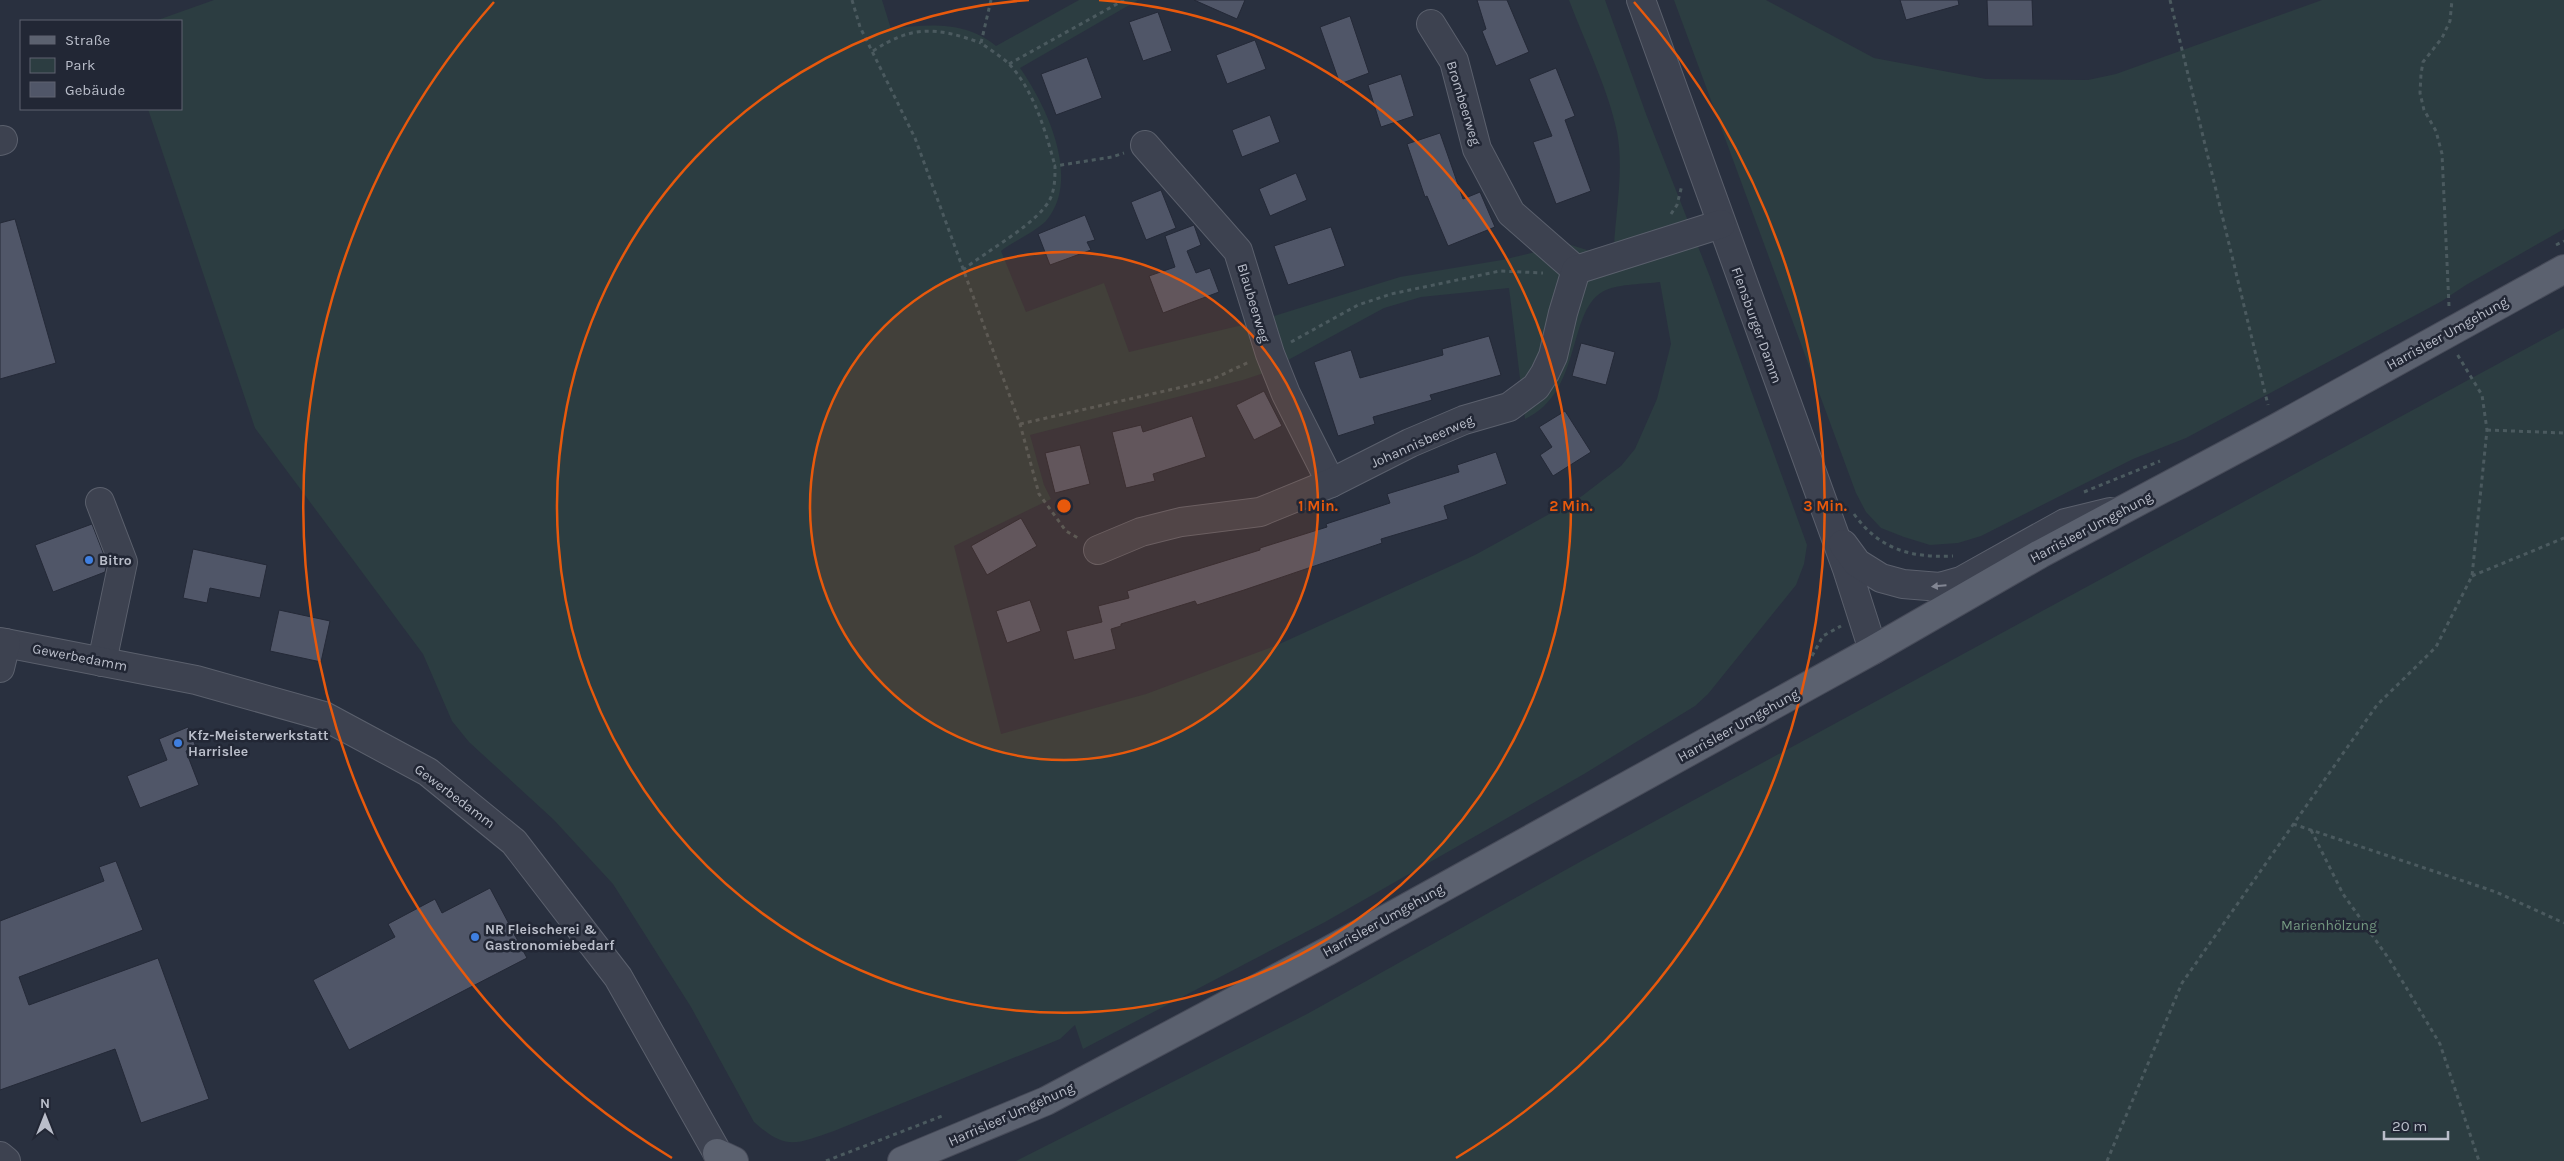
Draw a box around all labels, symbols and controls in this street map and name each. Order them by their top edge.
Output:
legend [20,20,182,110]
text: Straße [65,31,110,49]
text: Park [65,56,95,74]
street label: Brombeerweg [1443,59,1484,148]
text: Gebäude [65,81,125,99]
street label: Blaubeerweg [1233,262,1274,345]
street label: Flensburger Damm [1728,265,1785,386]
street label: Harrisleer Umgehung [2384,293,2511,374]
street label: Johannisbeerweg [1368,411,1476,472]
street label: Harrisleer Umgehung [2027,488,2155,567]
centre of rings [1055,497,1073,515]
text: 1 Min. [1298,497,1338,515]
text: 2 Min. [1549,497,1593,515]
text: 3 Min. [1803,497,1847,515]
place label: Bitro [99,552,132,569]
marker: Bitro [83,554,95,566]
one-way arrow [1930,582,1946,590]
street label: Gewerbedamm [31,640,129,675]
street label: Harrisleer Umgehung [1675,685,1802,766]
place label: Kfz-Meisterwerkstatt Harrislee [188,727,329,760]
marker: Kfz-Meisterwerkstatt Harrislee [172,737,184,749]
street label: Gewerbedamm [411,761,498,832]
street label: Harrisleer Umgehung [1320,880,1447,961]
park label: Marienhölzung [2281,917,2377,934]
place label: NR Fleischerei & Gastronomiebedarf [485,921,615,954]
marker: NR Fleischerei & Gastronomiebedarf [469,931,481,943]
street label: Harrisleer Umgehung [946,1079,1077,1150]
north arrow [20,1091,70,1141]
text: N [40,1095,50,1112]
scale bar [2384,1108,2448,1140]
text: 20 m [2392,1117,2427,1135]

